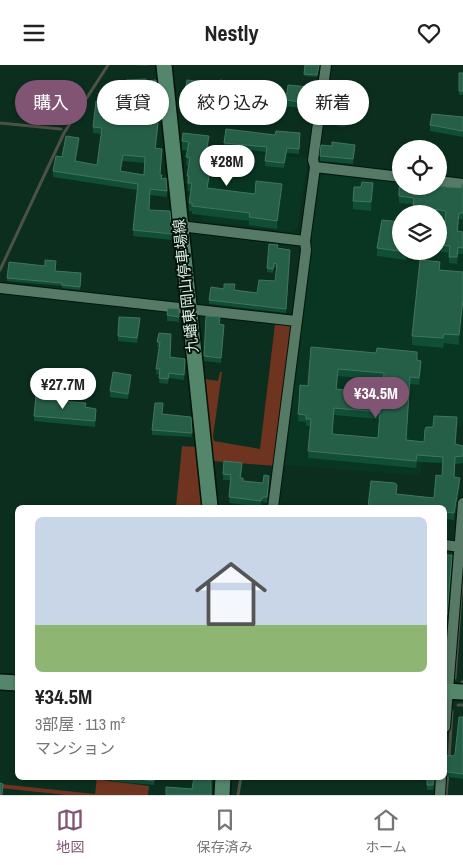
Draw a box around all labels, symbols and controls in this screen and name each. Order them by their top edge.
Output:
text: Nestly [204,18,259,48]
icon: menu [20,19,48,47]
icon: heart [415,19,443,47]
chip: 購入 [15,80,87,125]
chip: 賃貸 [97,80,169,125]
chip: 絞り込み [179,80,287,125]
chip: 新着 [297,80,369,125]
map controls [392,140,447,260]
button: locate [392,140,447,195]
pin: ¥28M [197,145,257,187]
text: ¥28M [211,150,243,172]
button: layers [392,205,447,260]
street label: 九蟠東岡山停車場線 [168,218,203,354]
pin: ¥27.7M [22,367,104,410]
text: ¥27.7M [41,373,85,395]
pin: ¥34.5M [335,377,417,419]
text: ¥34.5M [354,382,398,404]
icon: home [186,549,276,639]
text: ¥34.5M [35,682,92,711]
text: 3部屋 · 113 m² [35,713,125,735]
text: マンション [35,737,115,759]
tab: 地図 [56,806,84,856]
tab: 保存済み [197,806,253,856]
tab: ホーム [365,806,407,856]

